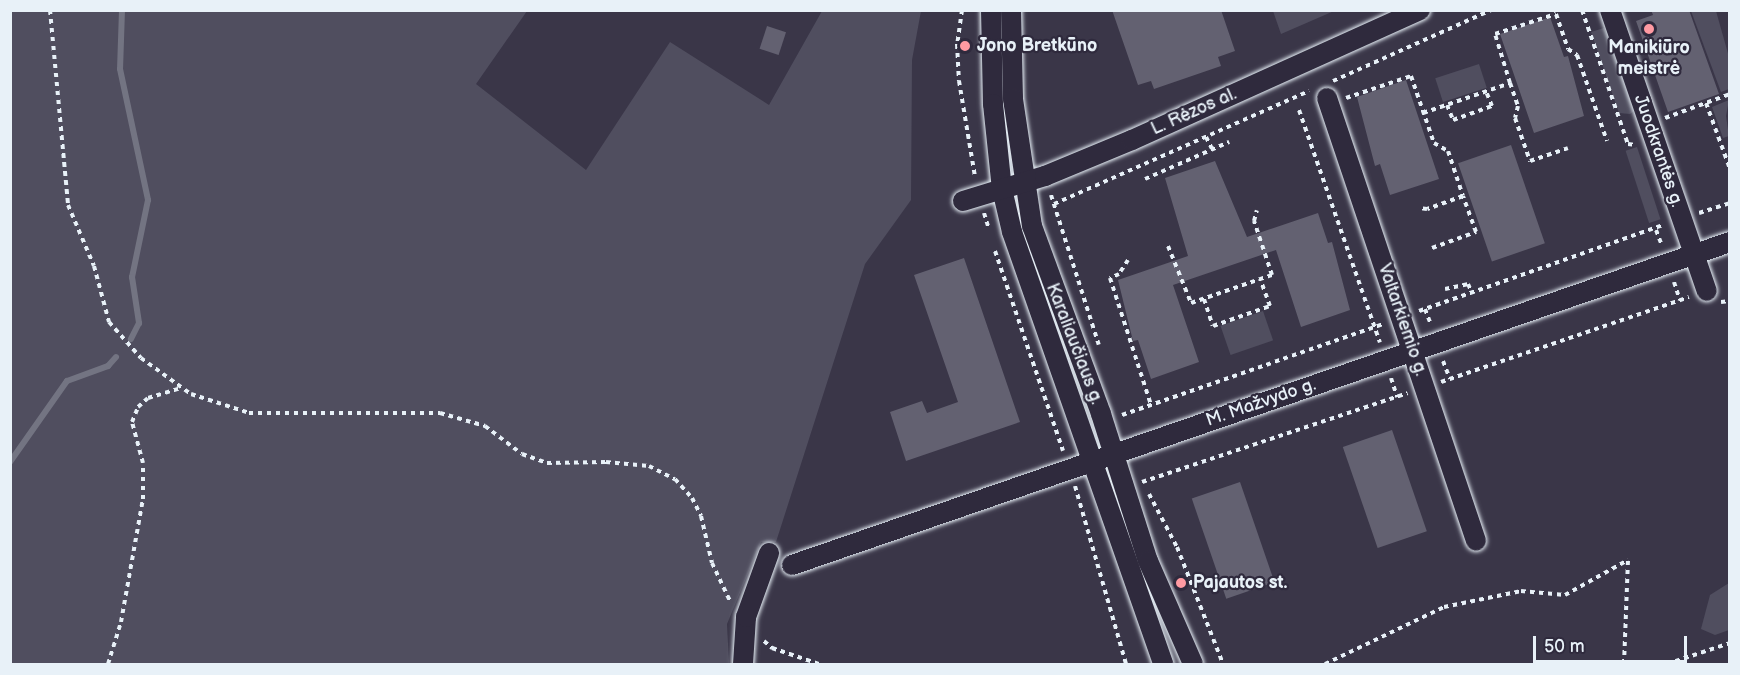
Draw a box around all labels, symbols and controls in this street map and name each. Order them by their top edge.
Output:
marker: Manikiūro meistrė [1642,22,1656,36]
place label: Jono Bretkūno [977,35,1097,57]
place label: Manikiūro meistrė [1608,38,1690,80]
marker: Jono Bretkūno [958,39,972,53]
street label: L. Rėzos al. [1148,84,1240,140]
street label: Juodkrantės g. [1629,92,1687,210]
street label: Valtarkiemio g. [1373,261,1431,379]
street label: Karaliaučiaus g. [1041,280,1107,408]
street label: M. Mažvydo g. [1203,374,1319,432]
place label: Pajautos st. [1193,572,1288,594]
marker: Pajautos st. [1174,576,1188,590]
scale bar [1536,624,1690,662]
text: 50 m [1544,636,1585,657]

